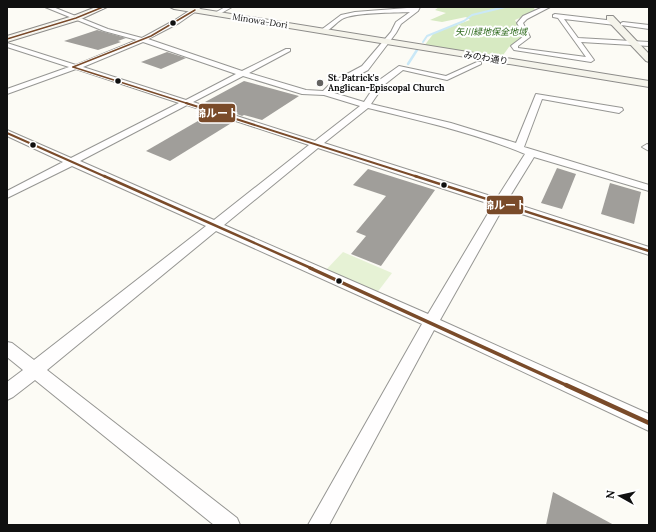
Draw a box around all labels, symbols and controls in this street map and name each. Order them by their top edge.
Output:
street label: Minowa-Dori [232,11,289,30]
unlabelled marker [168,18,178,28]
park label: 矢川緑地保全地域 [455,26,529,37]
street label: みのわ通り [463,49,509,66]
place label: St. Patrick's Anglican-Episcopal Church [328,72,445,93]
unlabelled marker [113,76,123,86]
marker: St. Patrick's Anglican-Episcopal Church [315,78,325,88]
line badge: 錦ルート [198,103,236,123]
text: 錦ルート [195,106,239,120]
unlabelled marker [28,140,38,150]
unlabelled marker [439,180,449,190]
line badge: 錦ルート [486,195,524,215]
text: 錦ルート [483,198,527,212]
unlabelled marker [334,276,344,286]
north arrow [600,476,640,516]
text: N [603,489,618,500]

